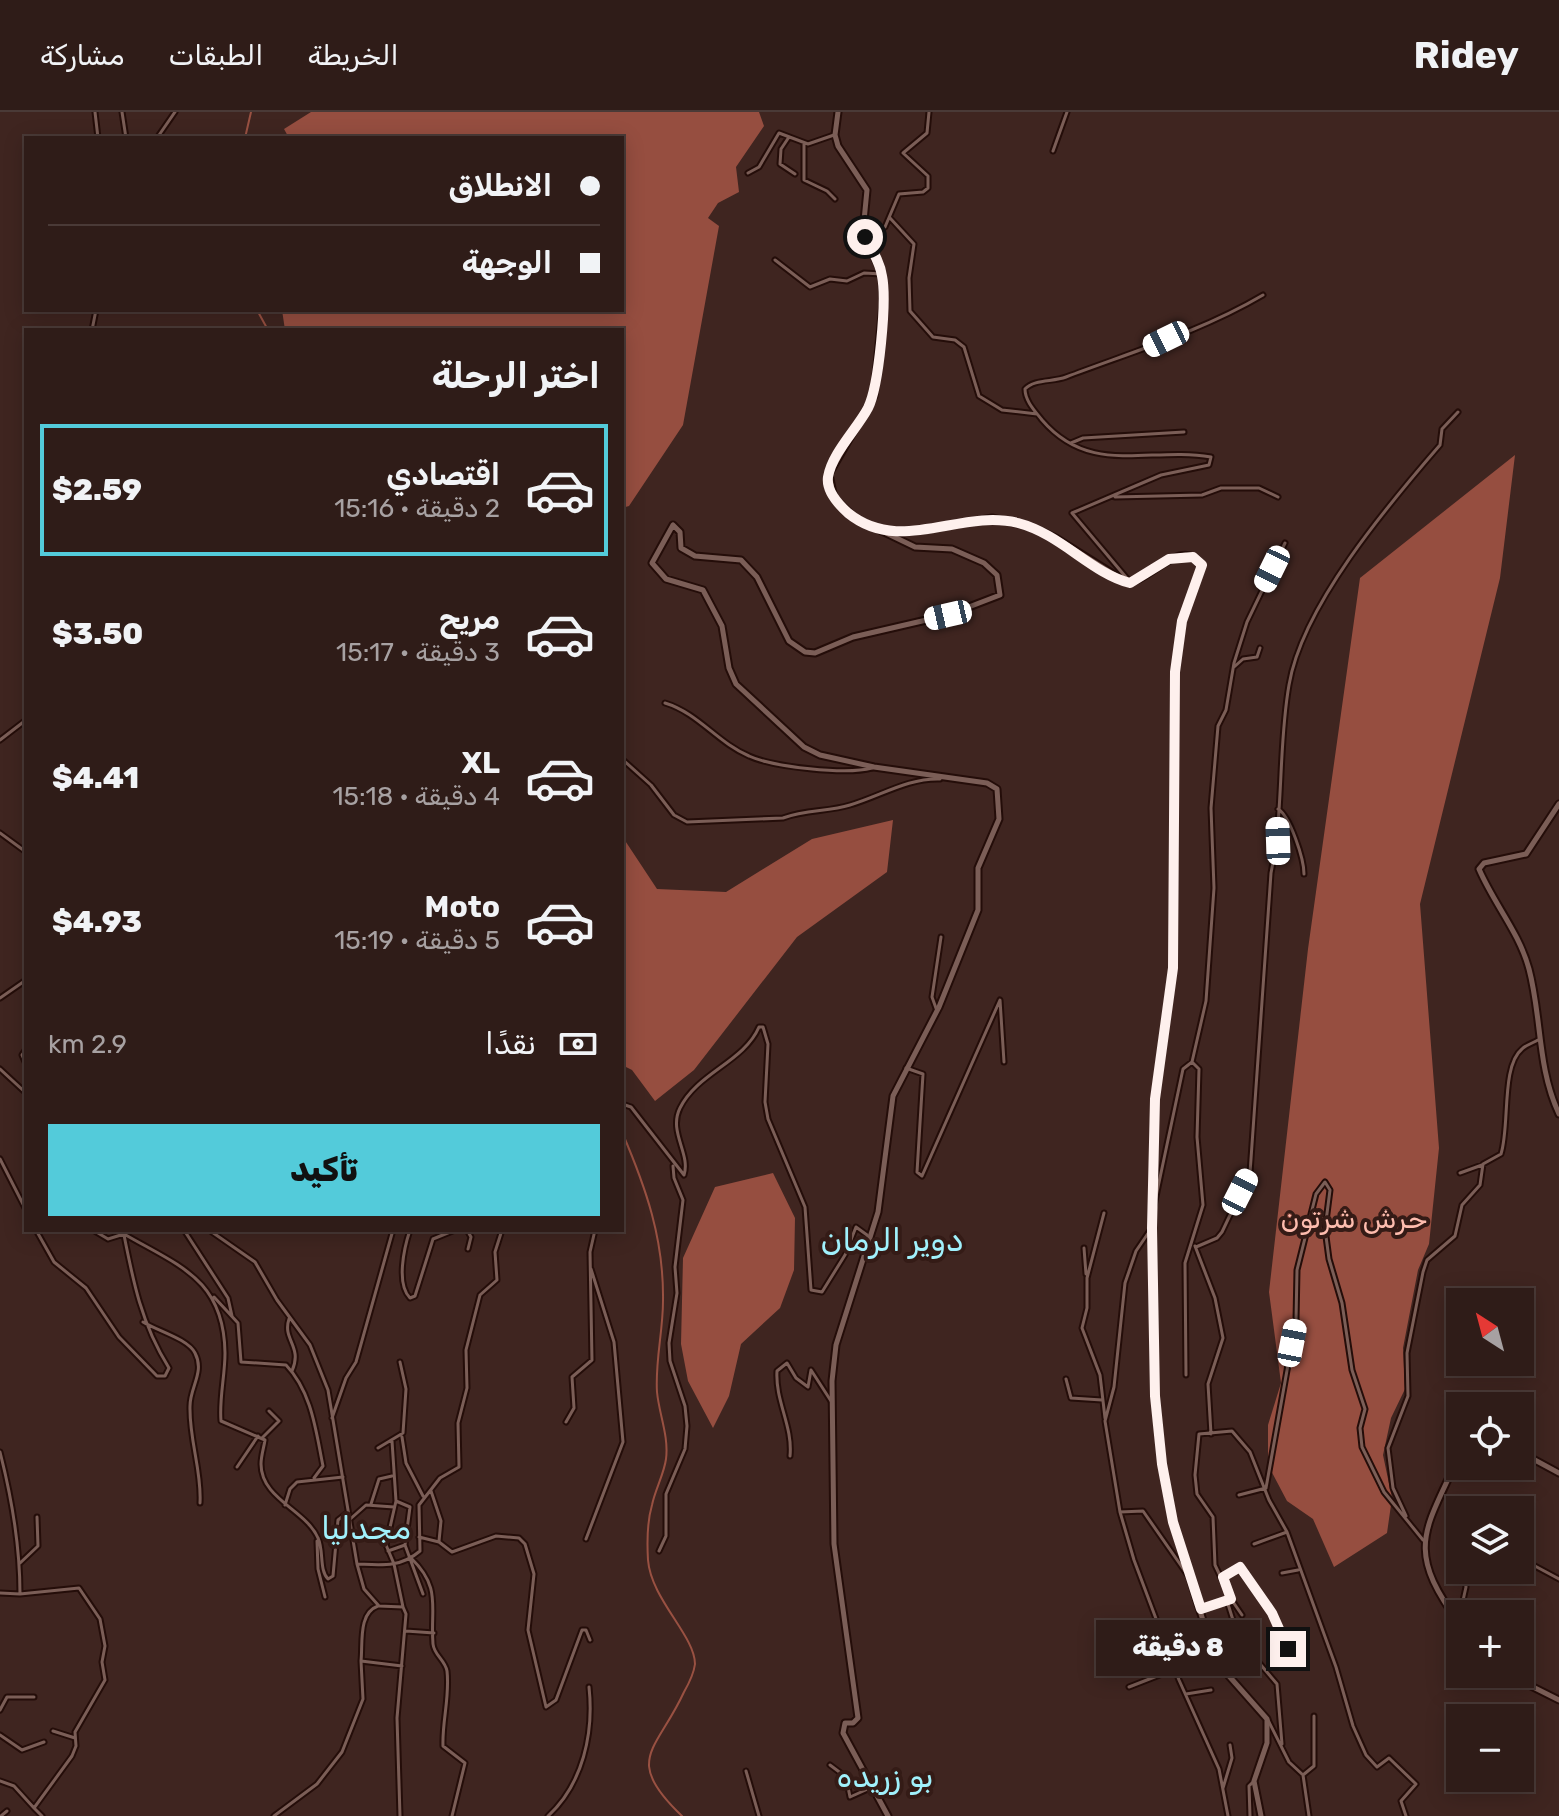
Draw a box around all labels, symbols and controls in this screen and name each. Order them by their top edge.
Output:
text: Ridey [1414,32,1519,78]
text: مشاركة [40,39,124,72]
text: الطبقات [168,39,263,72]
text: الخريطة [307,39,399,72]
text: الانطلاق [448,168,552,204]
route start [847,219,883,255]
text: الوجهة [462,245,552,281]
car [1139,318,1193,360]
text: اختر الرحلة [432,354,600,397]
icon: car [524,454,596,526]
text: اقتصادي [386,457,500,493]
text: $2.59 [52,472,142,508]
text: 2 دقيقة · 15:16 [334,493,500,524]
car [1251,542,1293,596]
icon: car [524,598,596,670]
car [922,598,974,632]
text: مريح [439,601,500,637]
text: $3.50 [52,616,143,652]
text: 3 دقيقة · 15:17 [336,637,500,668]
icon: car [524,742,596,814]
text: XL [461,745,500,781]
text: $4.41 [52,760,139,796]
text: 4 دقيقة · 15:18 [332,781,500,812]
car [1265,817,1291,865]
icon: car [524,886,596,958]
text: Moto [425,889,500,925]
text: $4.93 [52,904,142,940]
text: 5 دقيقة · 15:19 [334,925,500,956]
icon: cash [556,1022,600,1066]
text: نقدًا [485,1026,536,1062]
text: 2.9 km [48,1029,127,1060]
button: تأكيد [48,1124,600,1216]
car [1218,1165,1262,1219]
park label: حرش شرتون [1280,1202,1428,1235]
district label: دوير الرمان [820,1221,964,1259]
north arrow [1446,1288,1534,1376]
map controls [1446,1288,1534,1792]
car [1276,1317,1308,1369]
button: locate [1446,1392,1534,1480]
button: layers [1446,1496,1534,1584]
district label: مجدليا [321,1509,411,1547]
button: + [1446,1600,1534,1688]
callout: 8 دقيقة [1096,1621,1260,1677]
route end [1270,1631,1306,1667]
text: 8 دقيقة [1132,1632,1224,1663]
button: − [1446,1704,1534,1792]
district label: بو زريده [837,1757,933,1795]

